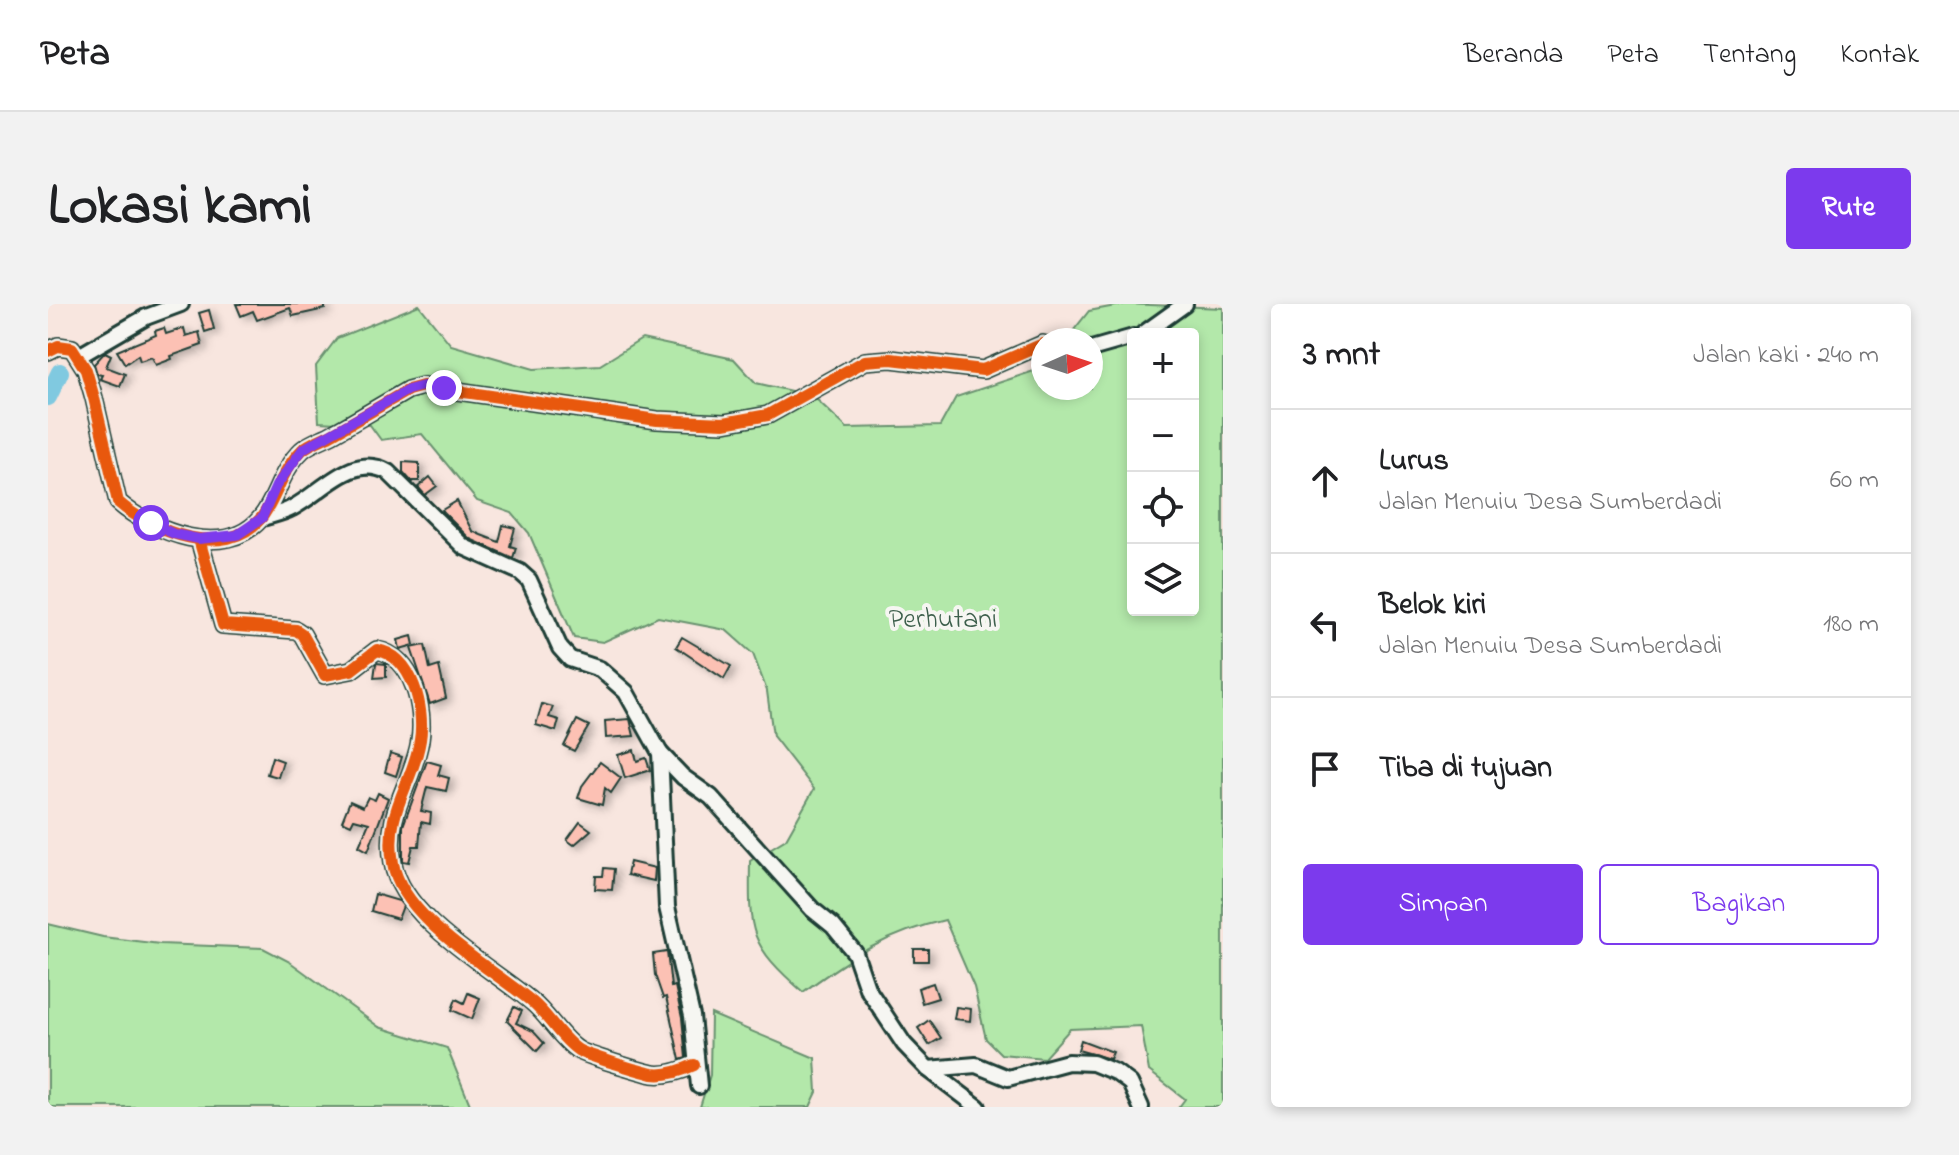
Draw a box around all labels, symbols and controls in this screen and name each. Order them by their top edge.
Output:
text: Peta [40,27,110,83]
text: Beranda [1463,35,1563,76]
text: Peta [1607,35,1659,76]
text: Tentang [1703,35,1796,76]
text: Kontak [1840,35,1919,76]
text: Lokasi kami [48,168,312,249]
button: Rute [1786,168,1911,249]
north arrow [1031,328,1103,400]
map controls [1127,328,1199,616]
button: + [1127,328,1199,400]
text: 3 mnt [1303,331,1380,381]
text: Jalan kaki · 240 m [1693,337,1879,375]
route end [426,370,462,406]
button: − [1127,400,1199,472]
text: Lurus [1379,440,1449,484]
icon: ahead [1303,459,1347,503]
text: 60 m [1830,462,1879,500]
button: locate [1127,472,1199,544]
text: Jalan Menuiu Desa Sumberdadi [1379,484,1722,522]
route start [133,505,169,541]
button: layers [1127,544,1199,616]
text: Belok kiri [1379,584,1486,628]
park label: Perhutani [889,600,997,641]
icon: left [1303,603,1347,647]
text: 180 m [1823,606,1879,644]
text: Jalan Menuiu Desa Sumberdadi [1379,628,1722,666]
icon: arrive [1303,747,1347,791]
text: Tiba di tujuan [1379,747,1552,791]
button: Simpan [1303,864,1583,945]
button: Bagikan [1599,864,1879,945]

